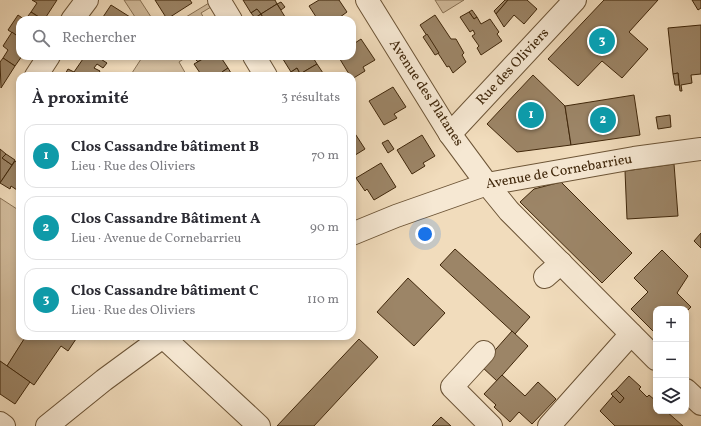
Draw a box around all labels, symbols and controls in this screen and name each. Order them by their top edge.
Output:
search box [16,16,356,60]
street label: Rue des Oliviers [472,24,554,110]
pin: 3 [589,26,615,56]
icon: search [30,27,52,49]
text: Rechercher [62,28,136,49]
street label: Avenue des Platanes [384,36,468,150]
text: À proximité [32,87,129,110]
text: 3 résultats [281,89,340,107]
pin: 1 [518,100,544,130]
pin: 2 [590,105,616,135]
text: Clos Cassandre bâtiment B [71,137,259,158]
text: 1 [43,147,49,165]
text: 70 m [311,147,339,165]
street label: Avenue de Cornebarrieu [484,150,634,194]
text: Lieu · Rue des Oliviers [71,158,195,176]
text: Clos Cassandre Bâtiment A [71,209,261,230]
text: 2 [43,219,49,237]
text: 90 m [310,219,339,237]
your location [415,224,435,244]
text: Lieu · Avenue de Cornebarrieu [71,230,241,248]
text: Clos Cassandre bâtiment C [71,281,259,302]
text: 3 [43,291,49,309]
text: 110 m [307,291,339,309]
text: Lieu · Rue des Oliviers [71,302,195,320]
map controls [653,306,689,414]
button: + [653,306,689,342]
button: − [653,342,689,378]
button: layers [653,378,689,414]

